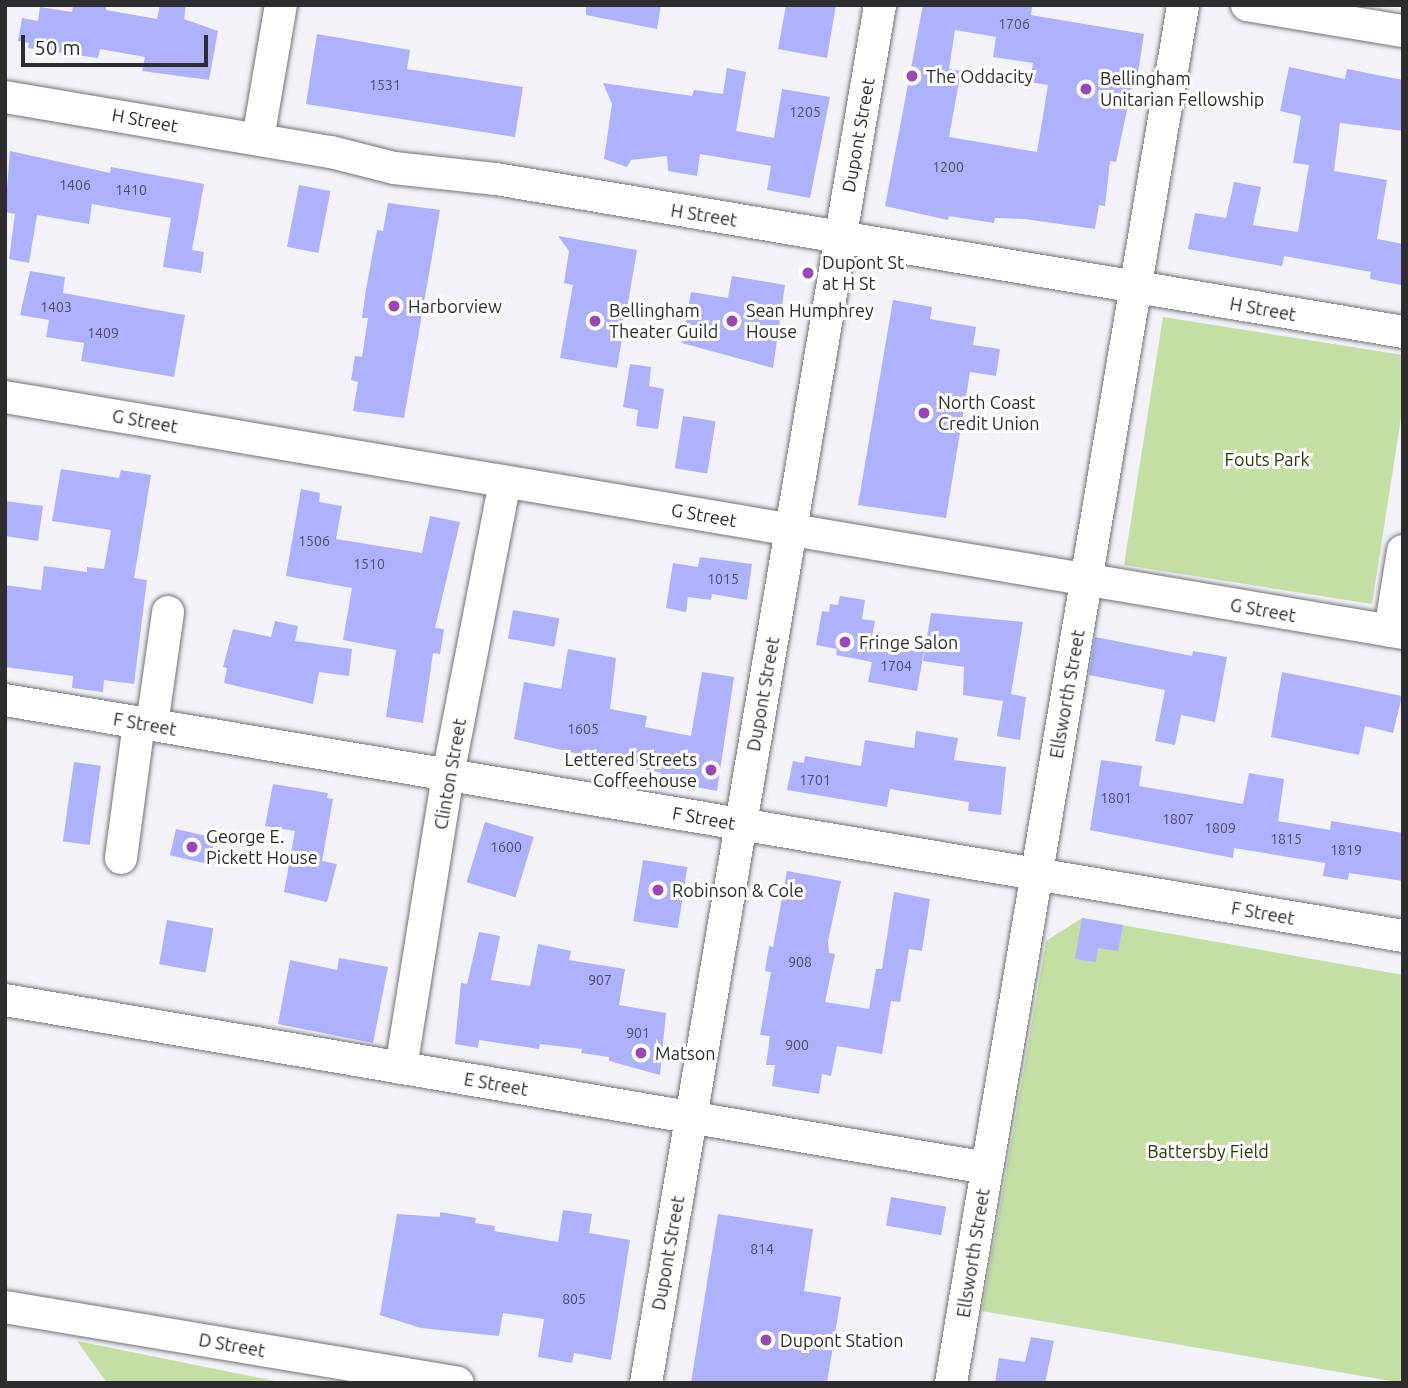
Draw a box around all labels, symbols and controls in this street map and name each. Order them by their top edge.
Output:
house number: 1706 [998,16,1030,32]
scale bar [24,21,212,65]
text: 50 m [34,35,81,59]
place label: The Oddacity [926,65,1033,87]
marker: The Oddacity [904,68,920,84]
place label: Bellingham Unitarian Fellowship [1100,68,1264,110]
street label: Dupont Street [837,76,879,194]
house number: 1531 [369,77,401,93]
marker: Bellingham Unitarian Fellowship [1078,81,1094,97]
street label: H Street [110,104,180,136]
house number: 1205 [789,104,821,120]
house number: 1200 [932,159,964,175]
house number: 1406 [59,177,91,193]
house number: 1410 [115,182,147,198]
street label: H Street [669,199,739,231]
place label: Dupont St at H St [822,252,904,294]
marker: Dupont St at H St [800,265,816,281]
street label: H Street [1228,293,1298,325]
place label: Harborview [408,295,502,317]
marker: Harborview [386,298,402,314]
house number: 1403 [40,299,72,315]
place label: Bellingham Theater Guild [609,300,718,342]
place label: Sean Humphrey House [746,300,874,342]
marker: Bellingham Theater Guild [587,313,603,329]
marker: Sean Humphrey House [724,313,740,329]
house number: 1409 [87,325,119,341]
place label: North Coast Credit Union [938,392,1040,434]
street label: G Street [110,405,180,437]
marker: North Coast Credit Union [916,405,932,421]
park label: Fouts Park [1224,448,1310,470]
street label: G Street [669,499,739,531]
house number: 1506 [298,533,330,549]
house number: 1510 [353,556,385,572]
house number: 1015 [707,571,739,587]
street label: G Street [1228,594,1298,626]
street label: Ellsworth Street [1045,628,1089,760]
place label: Fringe Salon [859,631,958,653]
marker: Fringe Salon [837,634,853,650]
street label: Dupont Street [742,635,784,753]
house number: 1704 [880,658,912,674]
street label: F Street [112,708,178,740]
street label: Clinton Street [430,717,470,831]
house number: 1605 [567,721,599,737]
place label: Lettered Streets Coffeehouse [564,749,697,792]
marker: Lettered Streets Coffeehouse [703,762,719,778]
house number: 1701 [799,772,831,788]
house number: 1801 [1100,790,1132,806]
street label: F Street [671,802,737,834]
house number: 1807 [1162,811,1194,827]
house number: 1809 [1204,820,1236,836]
place label: George E. Pickett House [206,826,318,868]
house number: 1815 [1270,831,1302,847]
marker: George E. Pickett House [184,839,200,855]
house number: 1600 [490,839,522,855]
house number: 1819 [1330,842,1362,858]
place label: Robinson & Cole [672,879,804,901]
marker: Robinson & Cole [650,882,666,898]
street label: F Street [1230,897,1296,929]
house number: 908 [788,954,812,970]
house number: 907 [588,972,612,988]
house number: 901 [626,1025,650,1041]
house number: 900 [785,1037,809,1053]
place label: Matson [655,1042,716,1064]
marker: Matson [633,1045,649,1061]
street label: E Street [462,1068,530,1100]
park label: Battersby Field [1147,1140,1269,1162]
street label: Ellsworth Street [952,1187,994,1319]
street label: Dupont Street [647,1194,689,1312]
house number: 814 [750,1241,774,1257]
house number: 805 [562,1291,586,1307]
street label: D Street [197,1329,267,1361]
place label: Dupont Station [780,1329,903,1351]
marker: Dupont Station [758,1332,774,1348]

